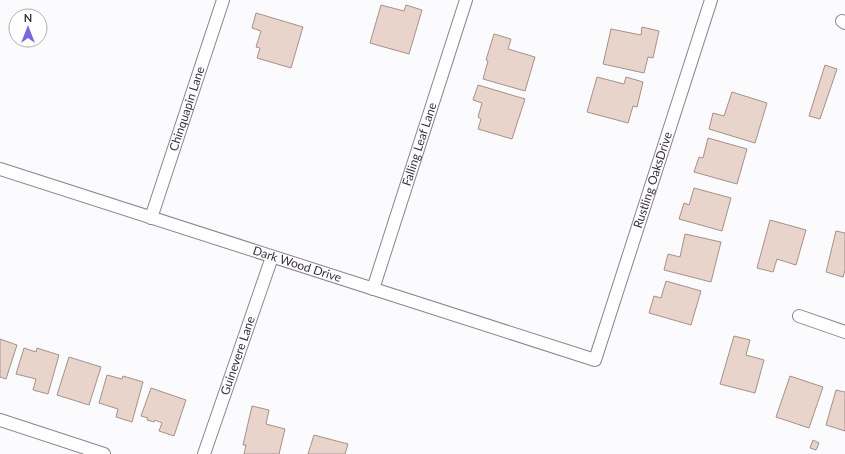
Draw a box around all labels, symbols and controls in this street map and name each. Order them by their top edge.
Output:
north arrow [8,8,48,48]
text: N [24,11,32,24]
street label: Chinquapin Lane [166,64,208,153]
street label: Falling Leaf Lane [399,101,440,188]
street label: Rustling OaksDrive [630,130,675,230]
street label: Dark Wood Drive [251,243,343,285]
street label: Guinevere Lane [217,314,258,397]

